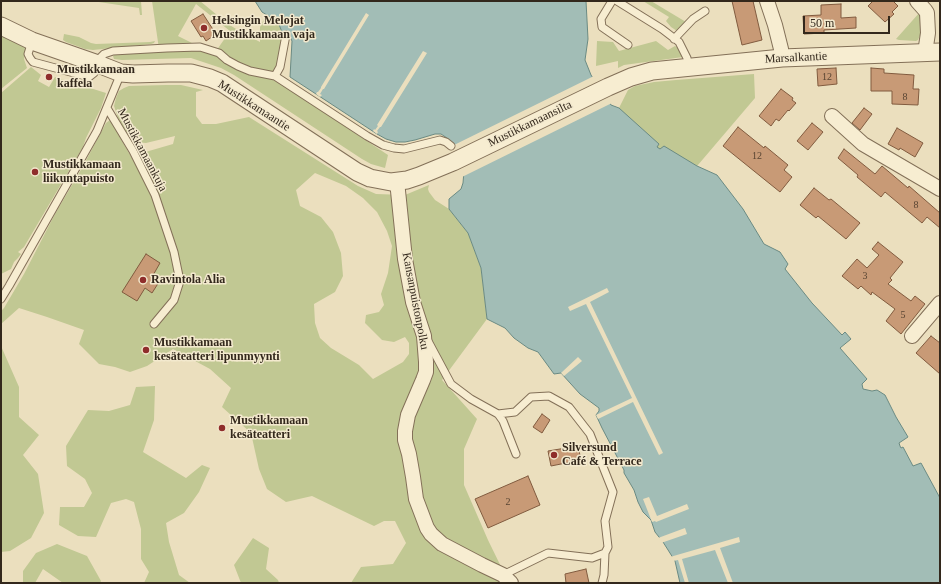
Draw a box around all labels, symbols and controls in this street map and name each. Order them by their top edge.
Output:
scale bar [805,8,892,34]
place label: Helsingin Melojat Mustikkamaan vaja [212,14,315,42]
text: 50 m [810,16,834,30]
marker: Helsingin Melojat Mustikkamaan vaja [199,23,209,33]
street label: Marsalkantie [764,49,828,67]
place label: Mustikkamaan kaffela [57,63,135,91]
house number: 12 [822,71,832,83]
marker: Mustikkamaan kaffela [44,72,54,82]
street label: Mustikkamaantie [215,77,293,135]
house number: 8 [902,91,908,103]
street label: Mustikkamaansilta [486,98,574,150]
street label: Mustikkamaankuja [114,106,170,194]
house number: 12 [752,150,762,162]
place label: Mustikkamaan liikuntapuisto [43,158,121,186]
marker: Mustikkamaan liikuntapuisto [30,167,40,177]
house number: 8 [914,199,918,211]
street label: Kansanpuistonpolku [399,251,431,351]
house number: 3 [862,270,868,282]
place label: Ravintola Alia [151,273,225,287]
marker: Ravintola Alia [138,275,148,285]
house number: 5 [900,309,906,321]
place label: Mustikkamaan kesäteatteri lipunmyynti [154,336,280,364]
marker: Mustikkamaan kesäteatteri lipunmyynti [141,345,151,355]
place label: Mustikkamaan kesäteatteri [230,414,308,442]
marker: Mustikkamaan kesäteatteri [217,423,227,433]
place label: Silversund Café & Terrace [562,441,642,469]
marker: Silversund Café & Terrace [549,450,559,460]
house number: 2 [506,496,510,508]

